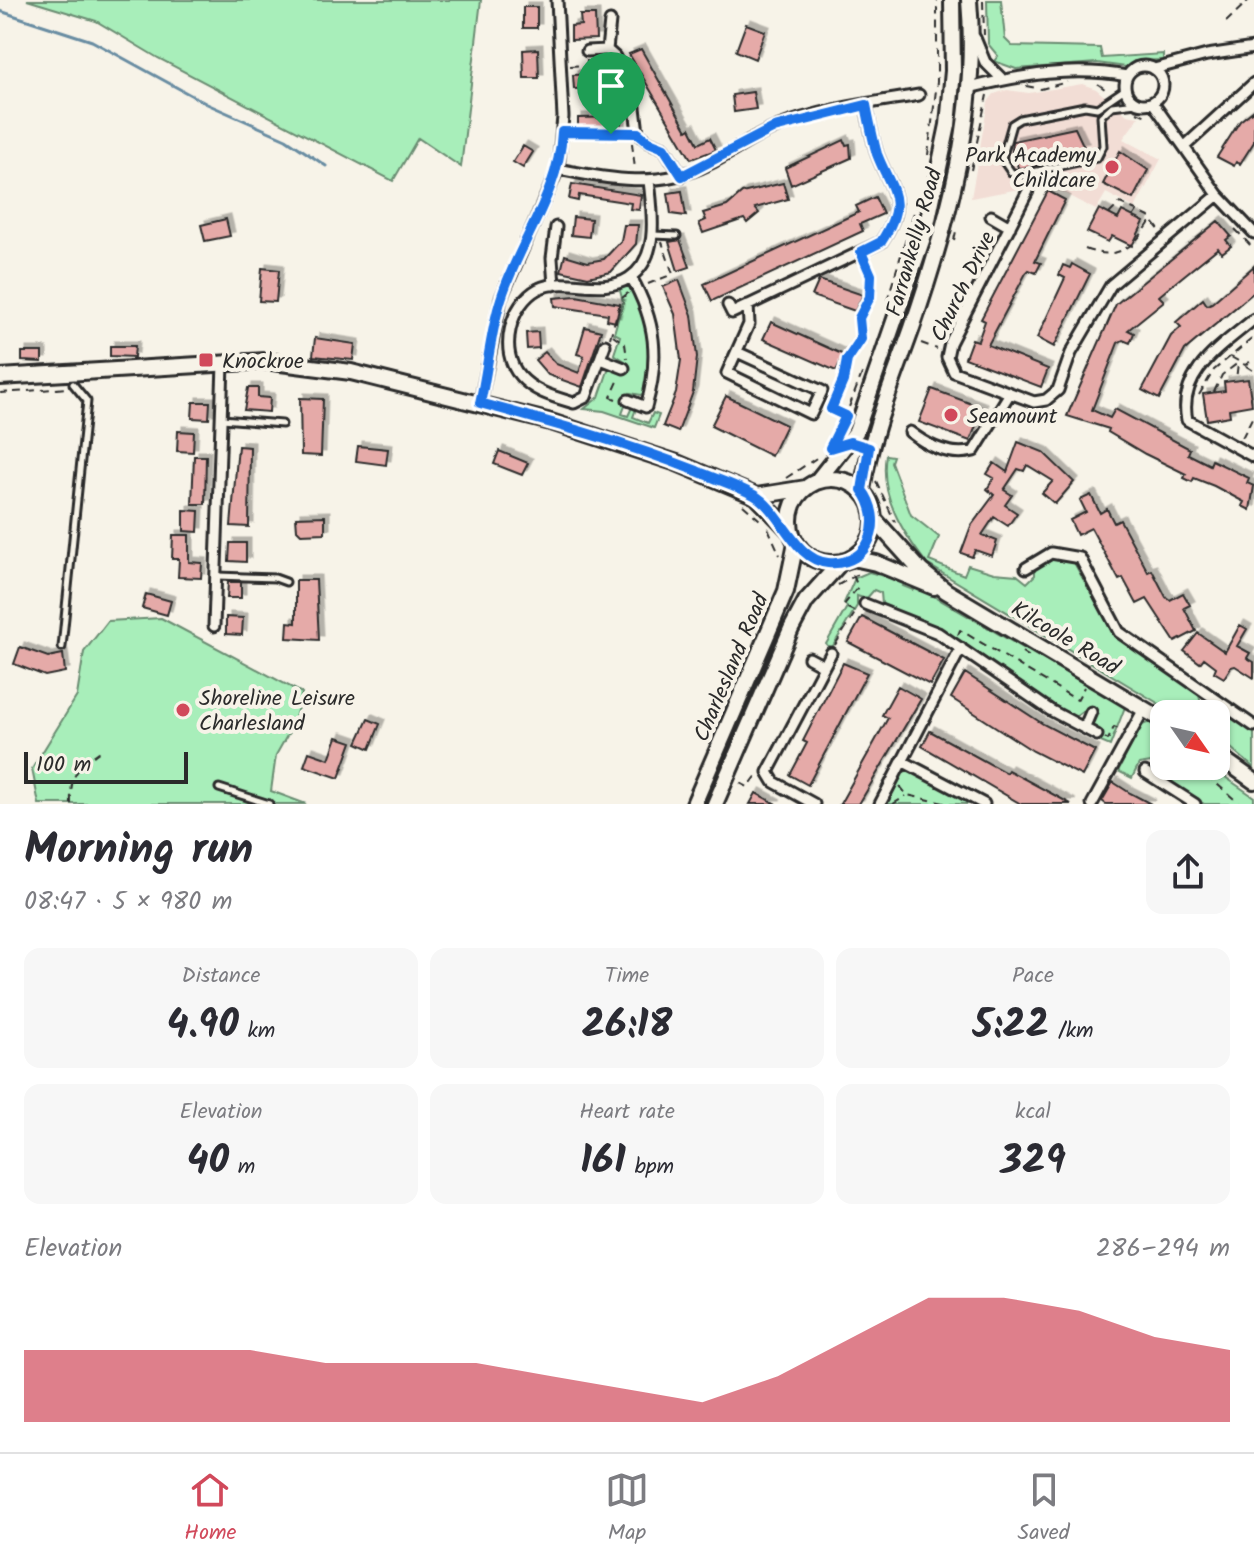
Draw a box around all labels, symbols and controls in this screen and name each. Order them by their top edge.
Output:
pin [577,52,645,134]
icon: arrive [589,64,633,108]
place label: Park Academy Childcare [965,139,1097,199]
marker: Park Academy Childcare [1103,158,1121,176]
street label: Farrankelly Road [878,164,954,321]
street label: Church Drive [922,226,1006,348]
place label: Knockroe [222,345,304,380]
marker: Knockroe [197,351,215,369]
place label: Seamount [967,400,1058,435]
marker: Seamount [942,406,960,424]
street label: Charlesland Road [685,587,780,748]
street label: Kilcoole Road [1004,593,1127,686]
place label: Shoreline Leisure Charlesland [199,682,355,742]
north arrow [1150,700,1230,780]
map controls [1150,700,1230,780]
marker: Shoreline Leisure Charlesland [174,701,192,719]
scale bar [24,748,188,784]
text: 100 m [36,748,91,783]
text: Morning run [24,816,253,886]
button: share [1146,830,1230,914]
text: 08:47 · 5 × 980 m [24,881,232,923]
text: Distance [181,959,261,994]
text: Time [605,959,649,994]
text: Pace [1012,959,1054,994]
text: 4.90 [167,994,239,1058]
text: 26:18 [582,994,672,1058]
text: 5:22 [972,994,1049,1058]
text: km [239,1014,275,1049]
text: /km [1049,1014,1094,1049]
text: Elevation [179,1095,263,1130]
text: Heart rate [579,1095,675,1130]
text: kcal [1015,1095,1051,1130]
text: 40 [187,1130,229,1194]
text: 161 [580,1130,626,1194]
text: 329 [1000,1130,1066,1194]
text: m [229,1150,255,1185]
text: bpm [626,1150,674,1185]
text: Elevation [24,1228,122,1270]
text: 286–294 m [1096,1228,1230,1270]
tab: Home [184,1468,236,1551]
tab: Map [605,1468,649,1551]
tab: Saved [1018,1468,1070,1551]

